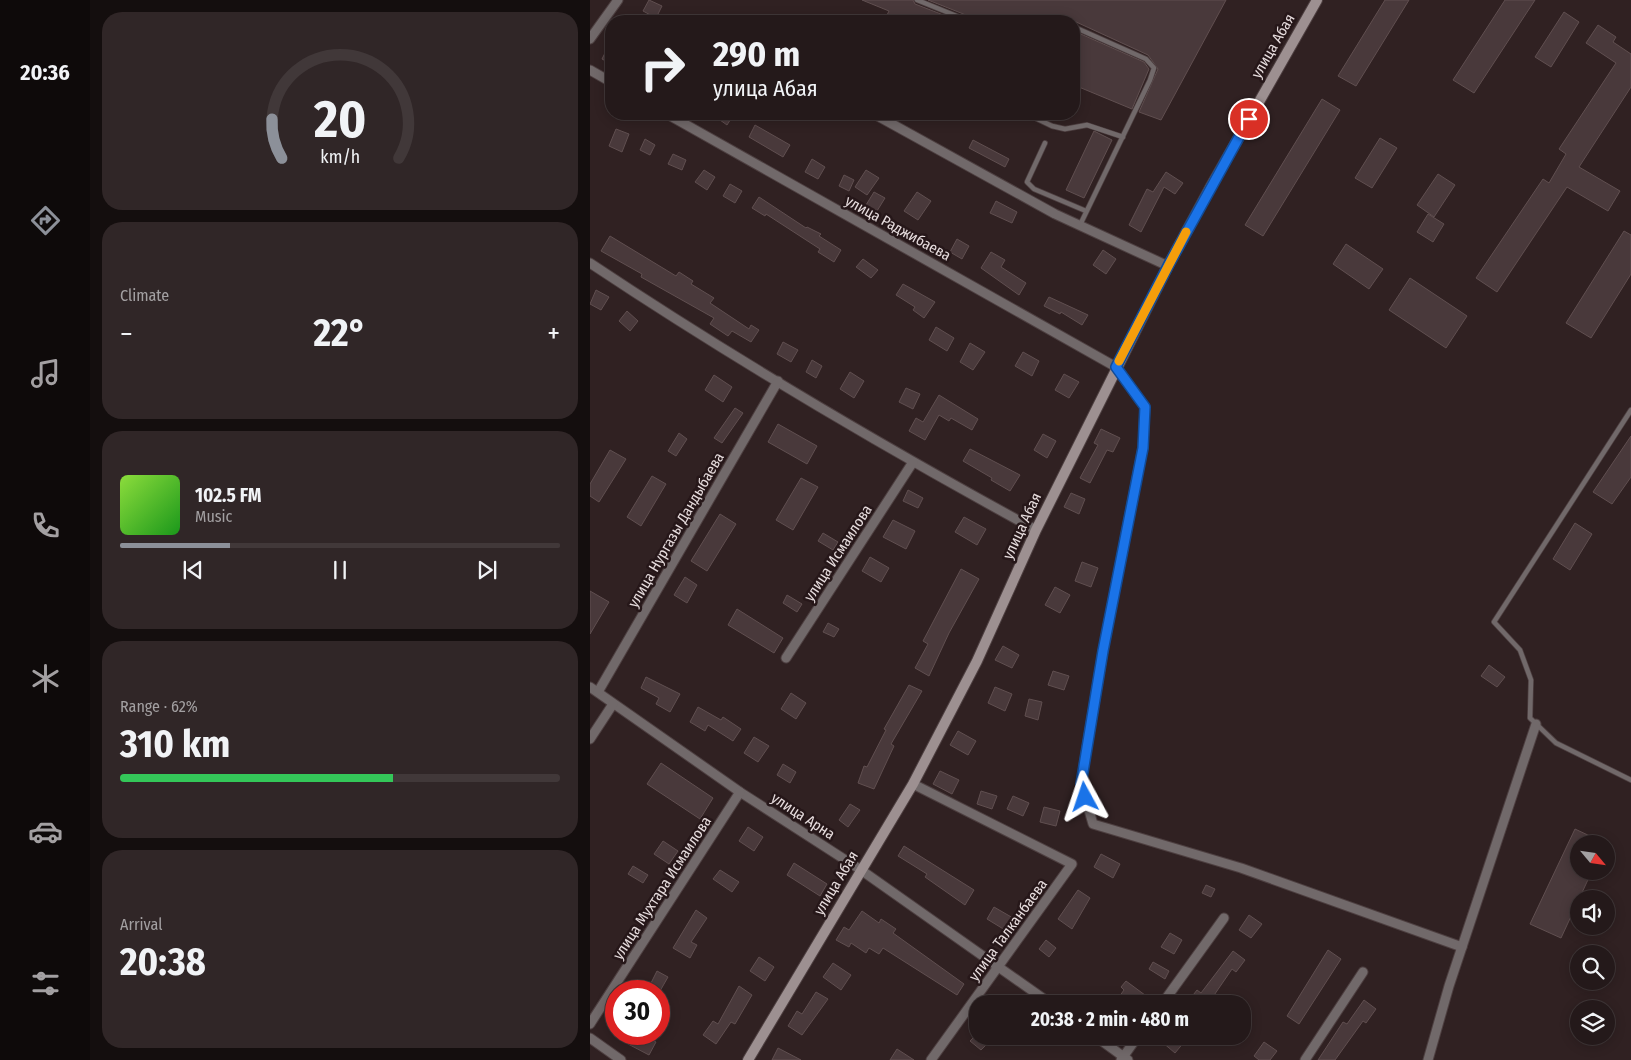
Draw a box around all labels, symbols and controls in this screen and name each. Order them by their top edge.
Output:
street label: улица Абая [1247,11,1299,81]
text: 290 m [713,33,800,75]
icon: right [630,35,695,100]
text: 20:36 [20,59,70,86]
text: улица Абая [713,75,818,102]
text: 20 [313,88,366,151]
pin [1228,98,1270,140]
icon: arrive [1235,105,1263,133]
text: km/h [320,146,360,168]
street label: улица Раджибаева [842,192,954,264]
icon: directions [28,203,63,238]
text: Climate [120,286,169,305]
text: 22° [313,310,366,356]
text: − [120,317,133,350]
text: + [547,317,560,350]
icon: music [28,356,63,391]
street label: улица Нургазы Дандыбаева [624,449,728,611]
text: 102.5 FM [195,484,261,507]
street label: улица Абая [999,490,1045,562]
street label: улица Исмаилова [800,501,876,605]
text: Music [195,507,232,526]
icon: phone [28,508,63,543]
icon: previous [179,556,207,584]
icon: pause [326,556,354,584]
icon: next [473,556,501,584]
icon: climate [28,661,63,696]
text: Range · 62% [120,697,198,716]
text: 310 km [120,721,230,767]
position arrow [1058,770,1110,822]
street label: улица Арна [768,789,838,843]
street label: улица Мухтара Исмаилова [609,813,715,963]
icon: car [28,814,63,849]
north arrow [1570,835,1615,880]
map controls [1570,835,1615,1045]
street label: улица Абая [810,848,862,918]
street label: улица Талканбаева [965,875,1051,985]
button: sound [1570,890,1615,935]
text: Arrival [120,915,162,934]
text: 20:38 [120,939,206,985]
button: search [1570,945,1615,990]
icon: filters [28,966,63,1001]
speed limit sign: 30 [605,980,670,1045]
button: layers [1570,1000,1615,1045]
text: 20:38 · 2 min · 480 m [1031,1008,1189,1031]

